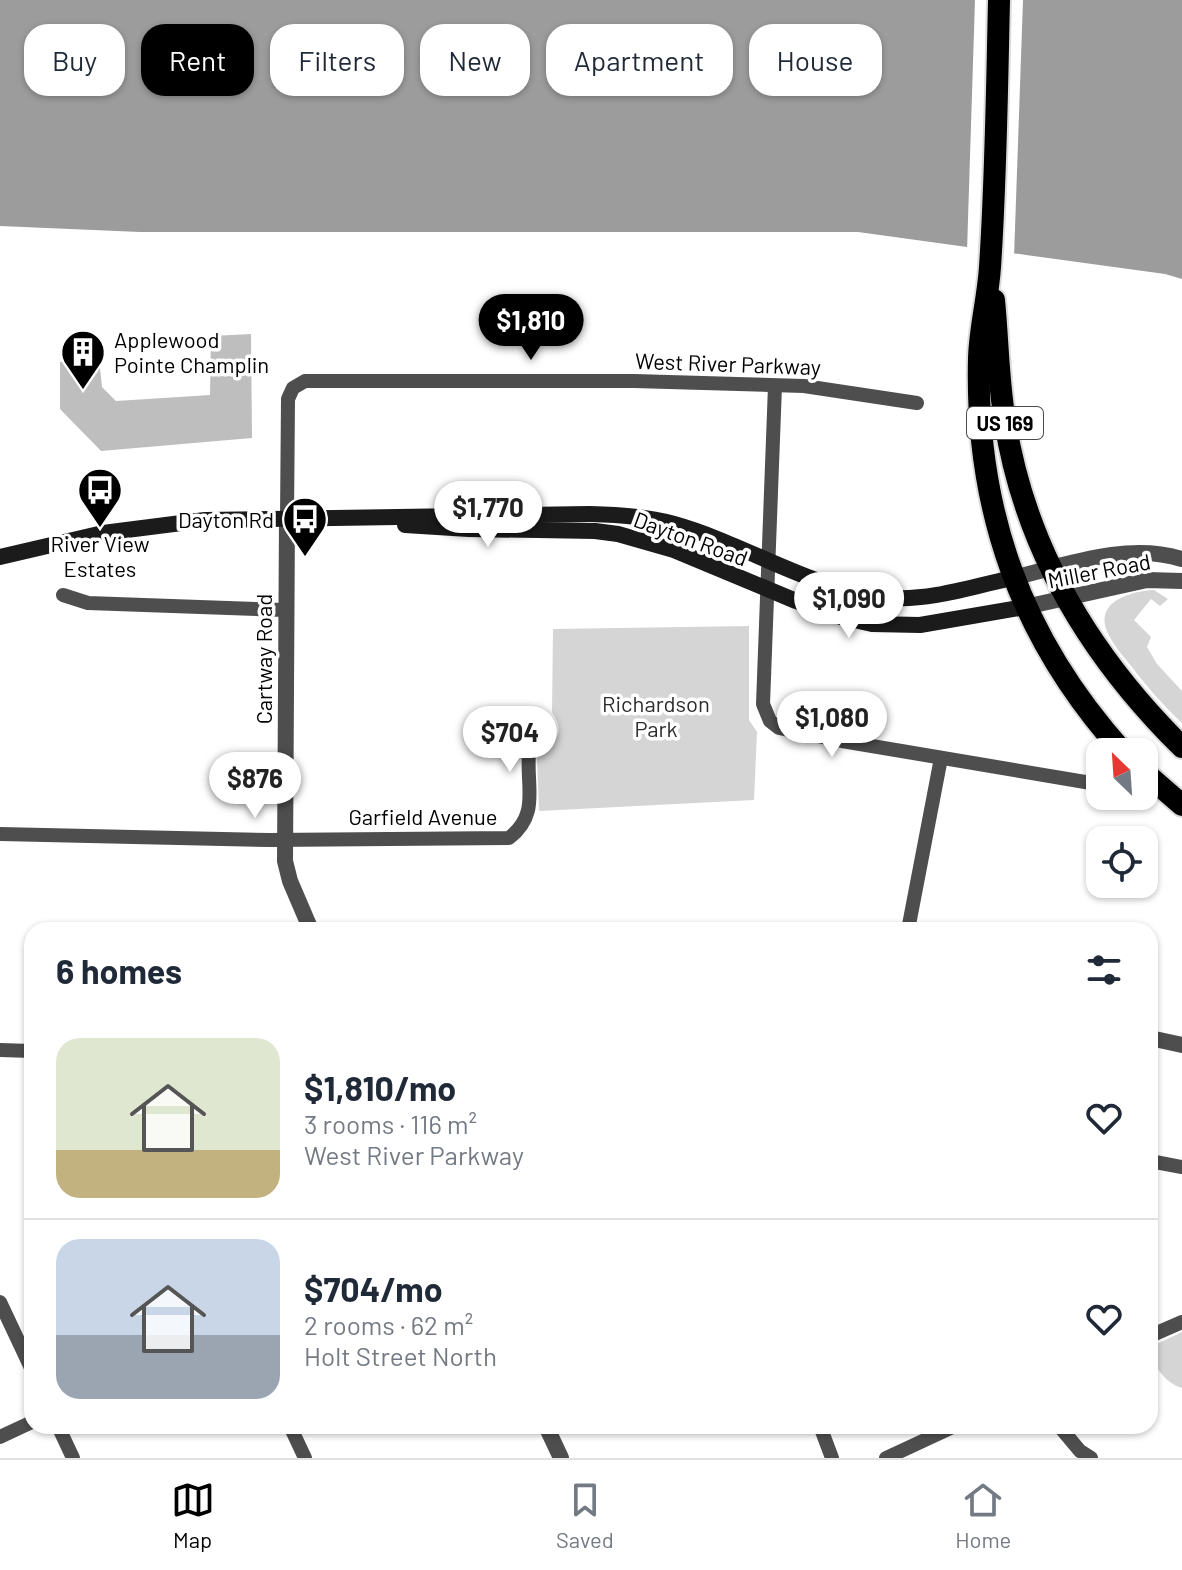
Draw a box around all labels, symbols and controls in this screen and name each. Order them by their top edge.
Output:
chip: Buy [24,24,125,96]
chip: Rent [141,24,254,96]
chip: Filters [270,24,404,96]
chip: New [420,24,530,96]
chip: Apartment [546,24,733,96]
chip: House [749,24,882,96]
pin: $1,810 [466,294,596,362]
text: $1,810 [497,304,565,335]
place label: Applewood Pointe Champlin [114,326,269,377]
building icon: Applewood Pointe Champlin [59,328,107,391]
street label: West River Parkway [635,347,821,379]
road number: US 169 [967,407,1043,439]
bus stop icon: River View Estates [76,466,124,529]
pin: $1,770 [423,481,553,549]
text: $1,770 [452,491,524,522]
bus stop icon: Dayton Rd [281,495,329,558]
street label: Dayton Road [631,505,751,571]
place label: Dayton Rd [178,506,274,532]
place label: River View Estates [50,530,150,581]
street label: Miller Road [1045,547,1153,593]
pin: $1,090 [784,572,914,640]
text: $1,090 [812,582,886,613]
street label: Cartway Road [250,594,276,724]
park label: Richardson Park [602,690,710,741]
pin: $1,080 [767,691,897,759]
text: $1,080 [795,701,869,732]
pin: $704 [463,706,557,774]
text: $704 [481,716,539,747]
north arrow [1086,738,1158,810]
map controls [1086,738,1158,898]
pin: $876 [208,752,302,820]
text: $876 [227,762,283,793]
street label: Garfield Avenue [348,803,498,829]
button: locate [1086,826,1158,898]
icon: filters [1082,948,1126,992]
text: 6 homes [56,950,182,991]
text: $1,810/mo [304,1067,456,1108]
icon: home [120,1070,216,1166]
icon: heart [1082,1096,1126,1140]
text: 3 rooms · 116 m² [304,1108,477,1139]
text: West River Parkway [304,1139,524,1170]
text: $704/mo [304,1268,443,1309]
icon: home [120,1271,216,1367]
icon: heart [1082,1297,1126,1341]
text: 2 rooms · 62 m² [304,1309,473,1340]
text: Holt Street North [304,1340,497,1371]
tab: Map [171,1478,215,1552]
tab: Saved [556,1478,614,1552]
tab: Home [955,1478,1011,1552]

